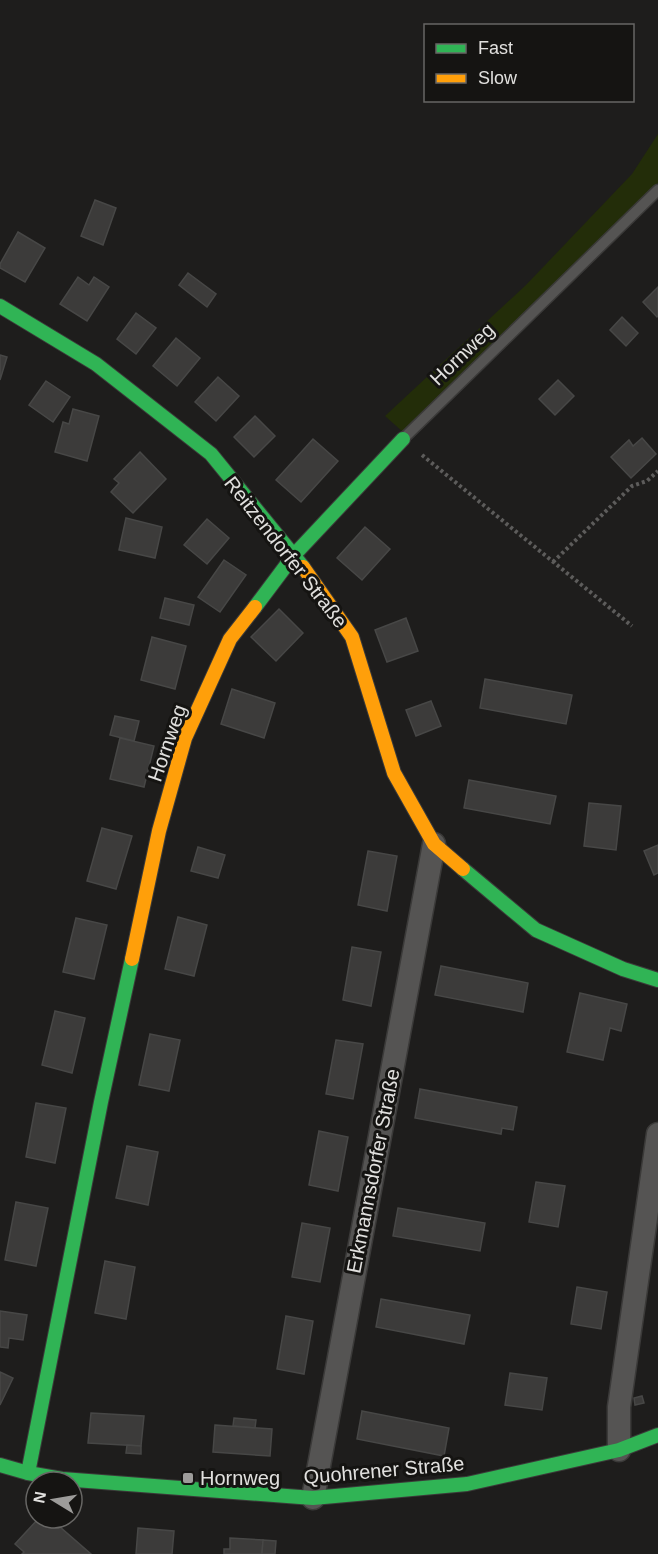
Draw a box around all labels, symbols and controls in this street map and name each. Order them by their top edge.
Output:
legend [424,24,634,102]
text: Fast [478,38,513,58]
text: Slow [478,68,518,88]
street label: Hornweg [426,318,498,390]
street label: Reitzendorfer Straße [220,472,352,632]
street label: Hornweg [144,702,190,784]
street label: Erkmannsdorfer Straße [342,1067,404,1275]
street label: Quohrener Straße [303,1452,465,1488]
place label: Hornweg [200,1467,280,1489]
north arrow [24,1470,84,1530]
marker: Hornweg [181,1471,195,1485]
text: N [30,1490,49,1505]

